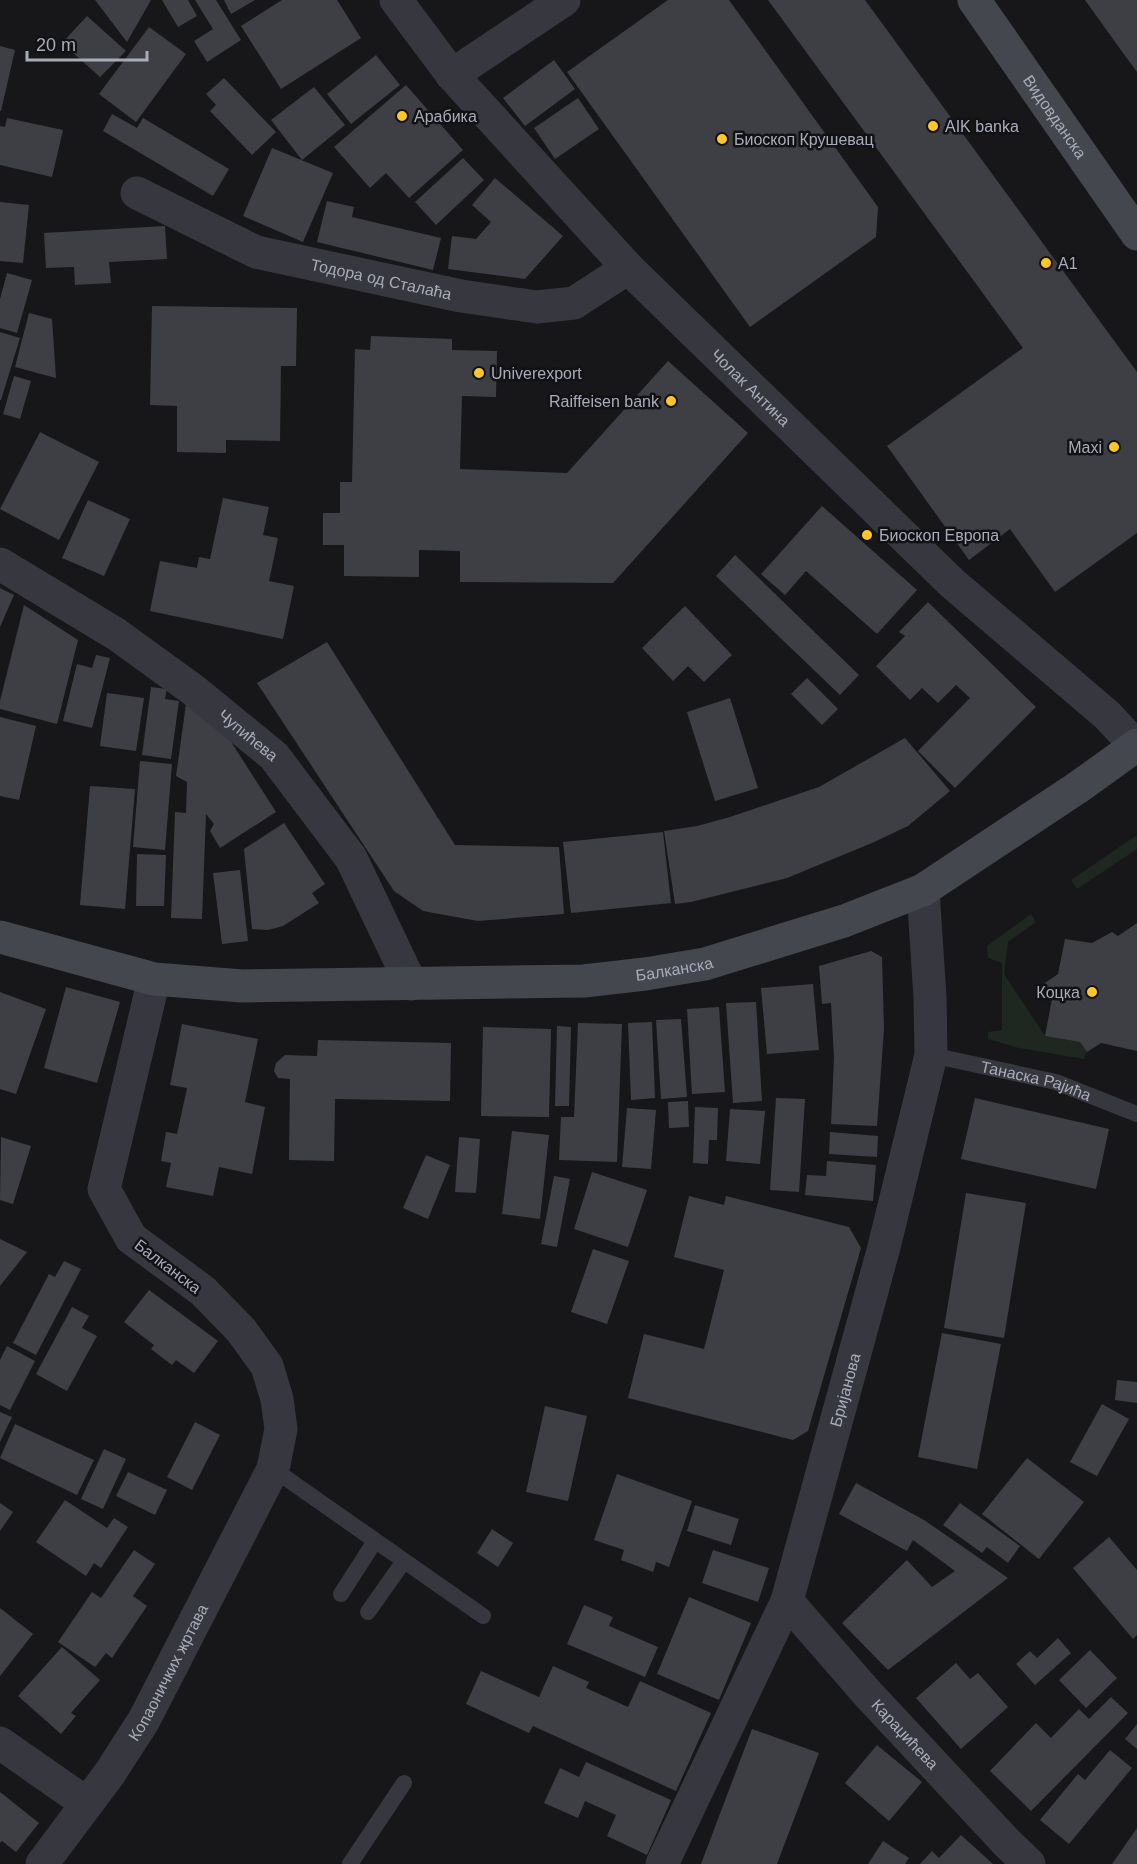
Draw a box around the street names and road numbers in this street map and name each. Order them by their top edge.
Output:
street label: Видовданска [1020,72,1090,162]
street label: Тодора од Сталаћа [309,256,453,303]
street label: Чолак Антина [708,346,793,430]
street label: Чупићева [215,706,281,765]
street label: Балканска [635,954,715,984]
street label: Танаска Рајића [979,1058,1093,1104]
street label: Балканска [131,1236,204,1297]
street label: Бријанова [827,1351,864,1429]
street label: Копаоничких жртава [125,1601,211,1744]
street label: Караџићева [868,1696,941,1773]

